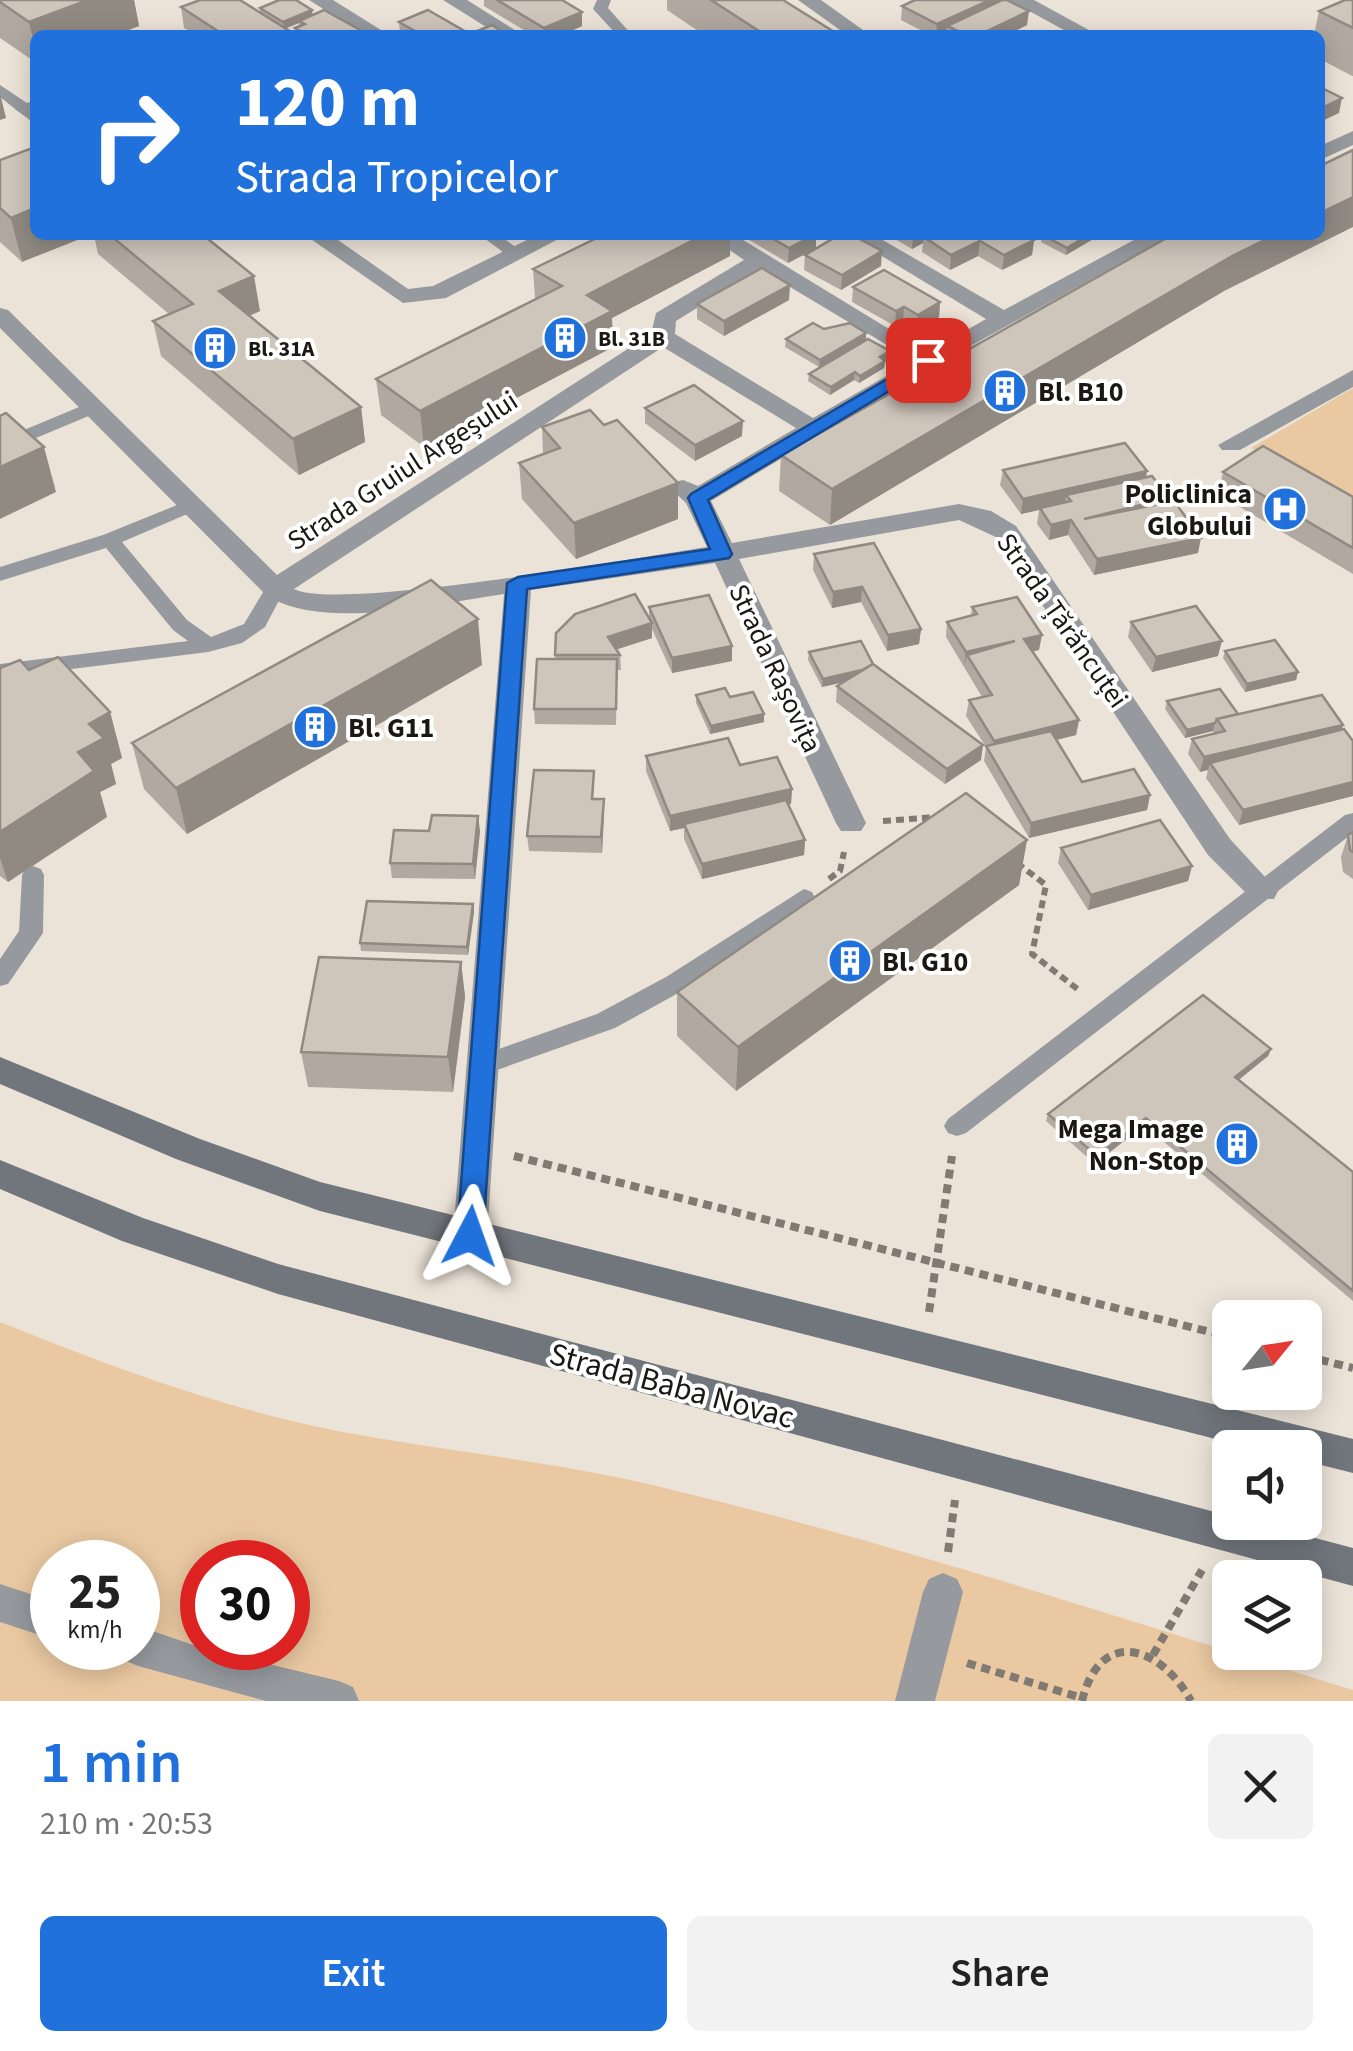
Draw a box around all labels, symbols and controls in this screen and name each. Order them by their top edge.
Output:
text: 120 m [235,53,420,153]
icon: right [70,70,200,200]
text: Strada Tropicelor [235,146,558,210]
building icon: Bl. 31B [542,315,588,361]
pin [886,318,971,403]
place label: Bl. 31B [598,323,665,355]
building icon: Bl. 31A [192,325,238,371]
place label: Bl. 31A [248,333,315,365]
icon: arrive [901,333,956,388]
building icon: Bl. B10 [982,368,1028,414]
place label: Bl. B10 [1038,372,1123,412]
street label: Strada Gruiul Argeșului [279,381,526,561]
place label: Policlinica Globului [1124,474,1252,546]
hospital icon: Policlinica Globului [1262,486,1308,532]
street label: Strada Țărăncuței [987,525,1138,716]
street label: Strada Rașovița [719,578,832,759]
building icon: Bl. G11 [292,704,338,750]
place label: Bl. G11 [348,708,434,748]
building icon: Bl. G10 [827,938,873,984]
place label: Bl. G10 [882,942,968,982]
place label: Mega Image Non-Stop [1058,1109,1204,1181]
building icon: Mega Image Non-Stop [1214,1121,1260,1167]
position arrow [418,1184,522,1288]
north arrow [1212,1300,1322,1410]
map controls [1212,1300,1322,1670]
street label: Strada Baba Novac [544,1331,799,1441]
button: sound [1212,1430,1322,1540]
speed limit sign: 30 [180,1540,310,1670]
text: 25 [69,1557,121,1628]
button: layers [1212,1560,1322,1670]
text: km/h [67,1612,123,1648]
text: 1 min [40,1721,183,1806]
button: close [1208,1734,1313,1839]
text: 210 m · 20:53 [40,1801,213,1847]
button: Exit [40,1916,667,2031]
button: Share [687,1916,1313,2031]

